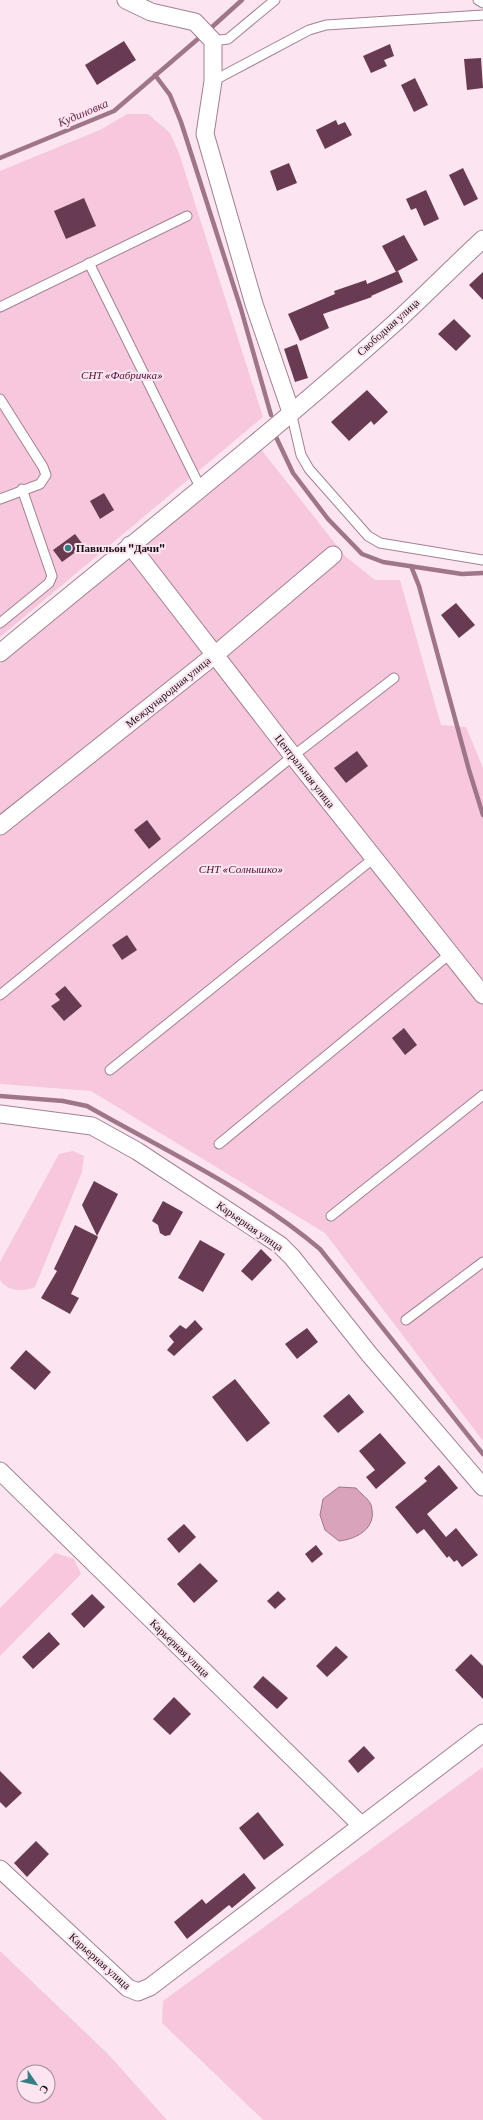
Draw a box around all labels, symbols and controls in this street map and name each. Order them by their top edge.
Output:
water label: Кудиновка [55,96,110,130]
street label: Свободная улица [354,296,422,358]
park label: СНТ «Фабричка» [81,369,163,381]
place label: Павильон "Дачи" [76,542,165,554]
marker: Павильон "Дачи" [63,543,73,553]
street label: Международная улица [123,654,213,730]
street label: Центральная улица [273,732,337,810]
park label: СНТ «Солнышко» [199,863,283,875]
street label: Карьерная улица [215,1199,285,1253]
street label: Карьерная улица [148,1617,212,1679]
street label: Карьерная улица [67,1930,133,1992]
north arrow [16,2064,56,2104]
text: С [37,2083,51,2096]

